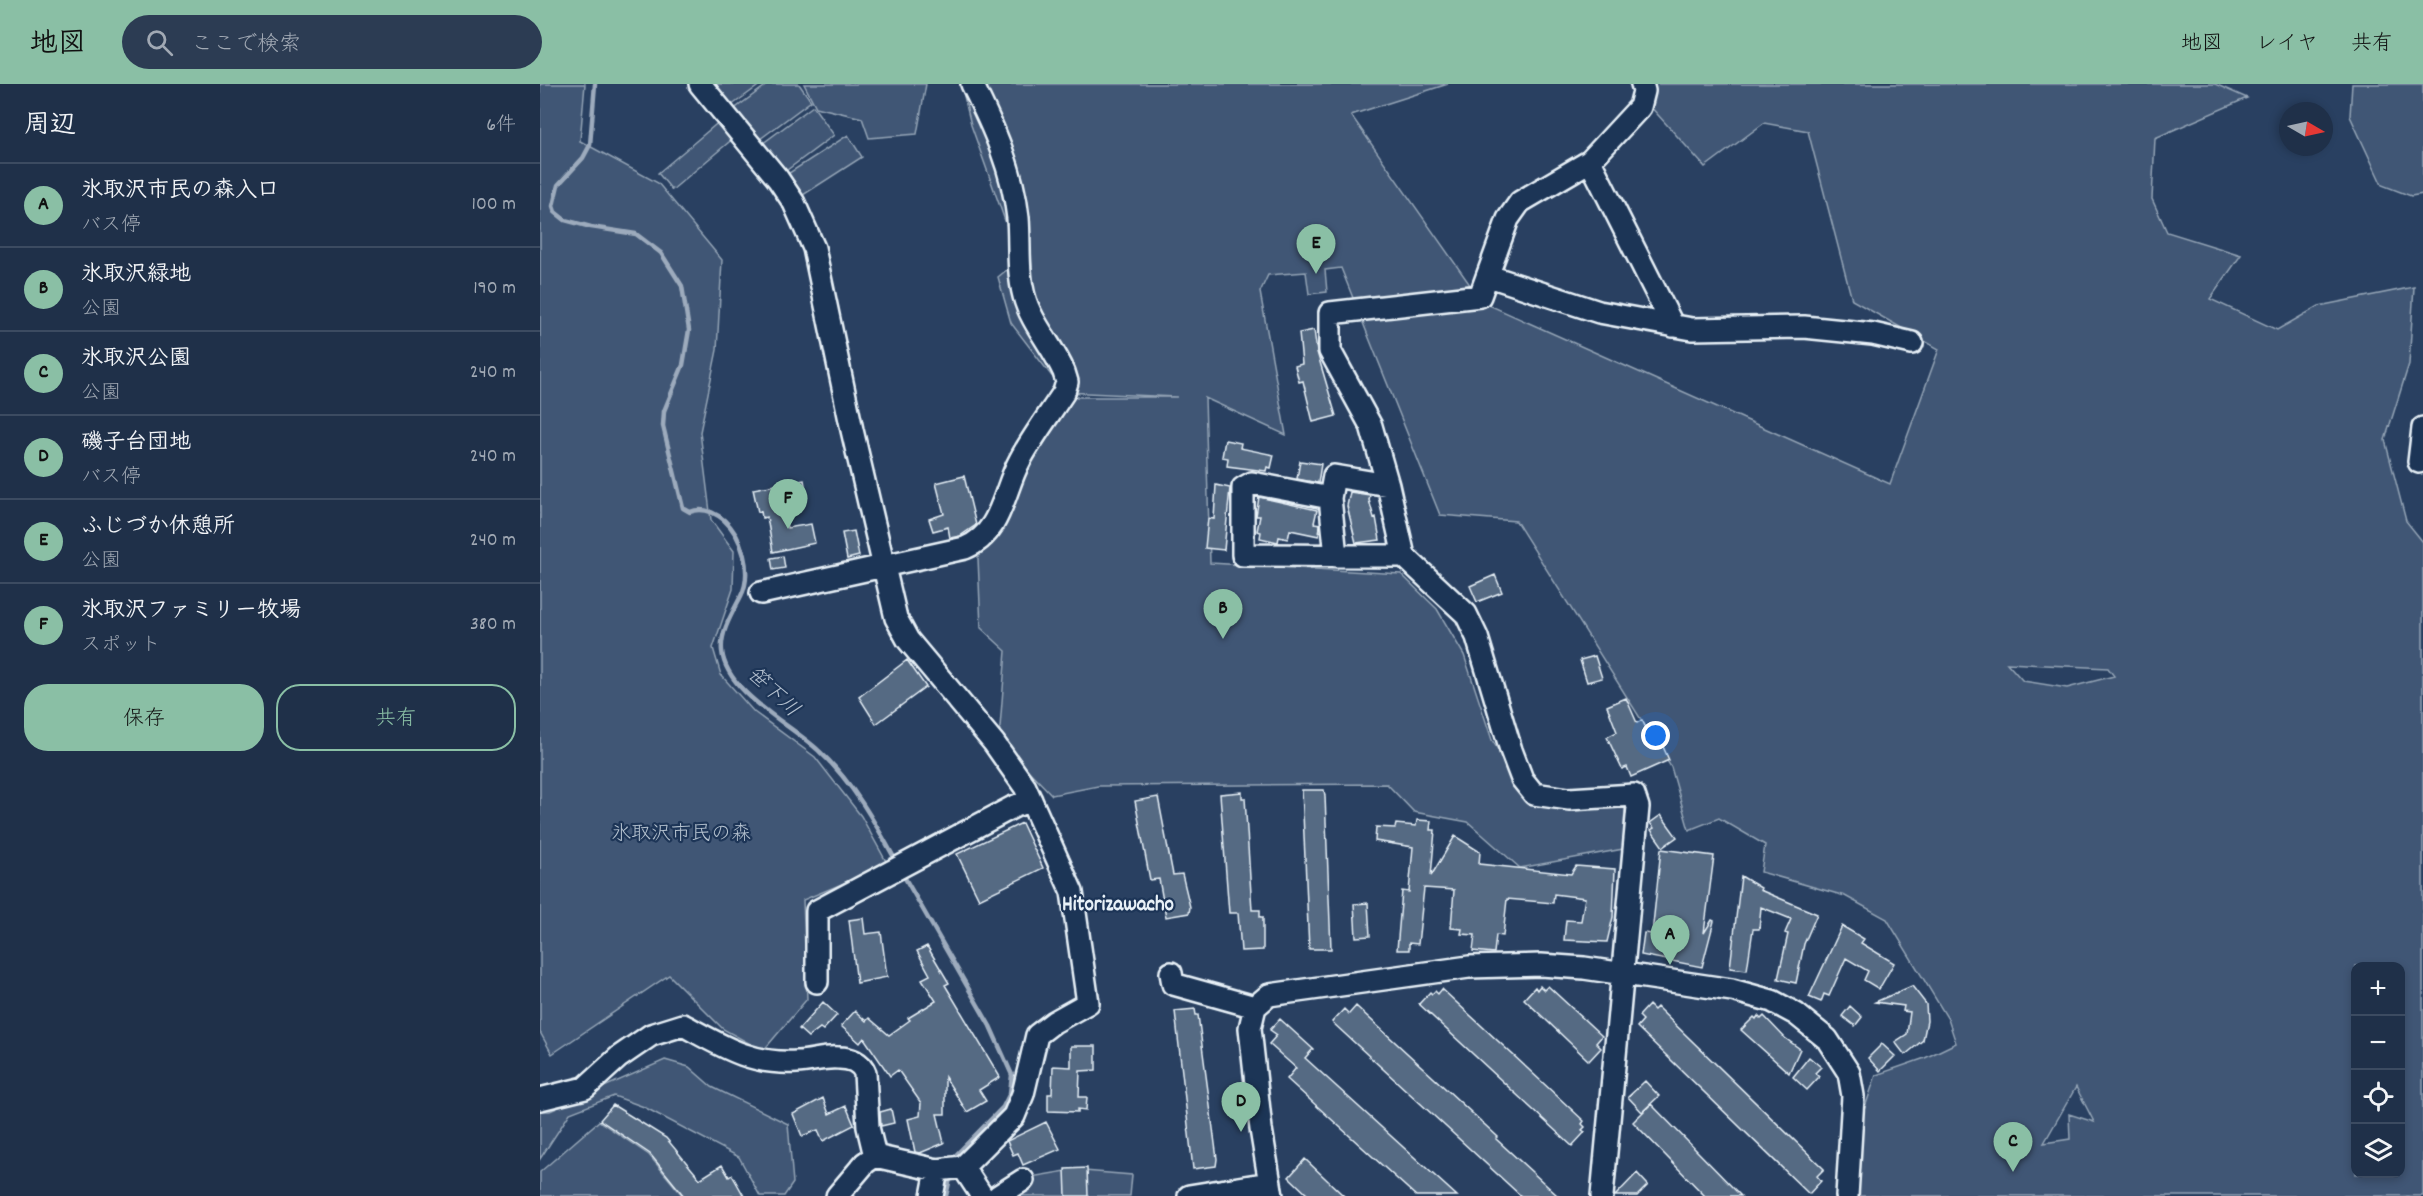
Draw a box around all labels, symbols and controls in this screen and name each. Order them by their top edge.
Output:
search box [122,15,542,69]
text: 地図 [30,26,86,66]
icon: search [143,26,176,59]
text: ここで検索 [191,30,301,61]
text: 地図 [2181,30,2223,60]
text: レイヤ [2256,30,2318,60]
text: 共有 [2351,30,2393,60]
north arrow [2279,102,2333,156]
text: 周辺 [24,108,76,145]
text: 6件 [486,112,516,140]
text: 氷取沢市民の森入口 [81,176,279,207]
text: A [38,191,49,219]
text: 100 m [472,191,516,219]
text: バス停 [81,212,141,240]
pin: E [1296,224,1336,274]
text: 氷取沢緑地 [81,260,191,291]
text: B [39,275,48,303]
text: 190 m [473,275,516,303]
text: 公園 [81,296,121,324]
text: 氷取沢公園 [81,344,191,375]
text: C [39,359,48,387]
text: 240 m [470,359,516,387]
text: 公園 [81,380,121,408]
text: 磯子台団地 [81,428,191,459]
text: D [38,443,49,471]
text: 240 m [470,443,516,471]
text: バス停 [81,464,141,492]
pin: F [768,480,808,529]
text: ふじづか休憩所 [81,512,235,543]
text: E [39,527,48,555]
text: 240 m [470,527,516,555]
text: 公園 [81,548,121,576]
pin: B [1204,590,1242,639]
text: 氷取沢ファミリー牧場 [81,596,301,627]
text: F [39,611,48,639]
text: 380 m [470,611,516,639]
text: スポット [81,632,161,660]
water label: 笹下川 [739,661,805,726]
button: 保存 [24,684,264,751]
button: 共有 [276,684,516,751]
your location [1641,721,1670,750]
park label: 氷取沢市民の森 [611,821,751,849]
district label: Hitorizawacho [1062,891,1174,921]
pin: A [1650,916,1690,965]
map controls [2351,962,2405,1178]
button: + [2351,962,2405,1016]
button: − [2351,1016,2405,1070]
button: locate [2351,1070,2405,1124]
pin: D [1222,1082,1260,1132]
pin: C [1994,1122,2032,1172]
button: layers [2351,1124,2405,1178]

